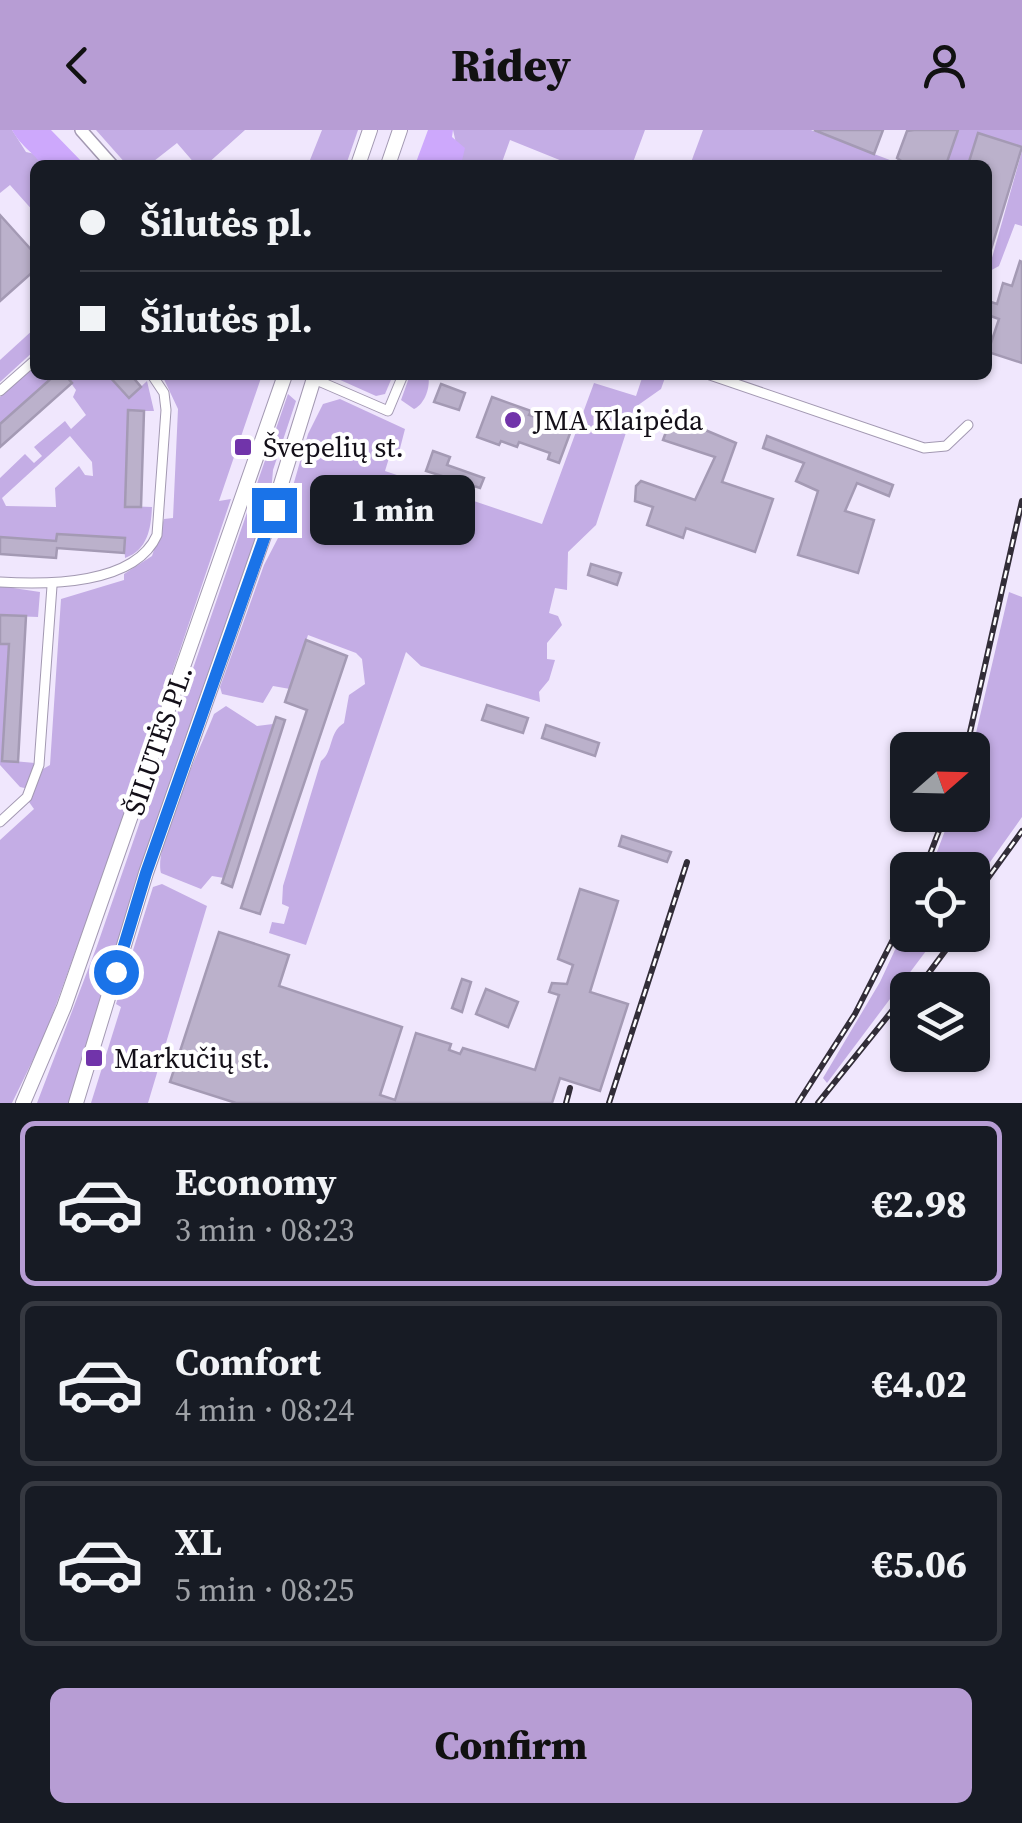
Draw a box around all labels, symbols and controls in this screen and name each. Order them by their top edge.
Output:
text: Ridey [451,34,571,96]
icon: back [50,38,105,93]
icon: person [917,38,972,93]
text: Šilutės pl. [140,197,313,249]
text: Šilutės pl. [140,293,313,345]
place label: JMA Klaipėda [532,401,704,439]
marker: JMA Klaipėda [502,409,524,431]
place label: Švepelių st. [263,428,404,466]
marker: Švepelių st. [232,436,254,458]
callout: 1 min [309,475,474,545]
route end [252,488,297,533]
text: 1 min [351,488,434,532]
street label: ŠILUTĖS PL. [115,660,201,820]
north arrow [890,732,990,832]
map controls [890,732,990,1072]
button: locate [890,852,990,952]
route start [94,950,139,995]
button: layers [890,972,990,1072]
place label: Markučių st. [114,1039,270,1077]
marker: Markučių st. [83,1047,105,1069]
text: Economy [175,1156,337,1208]
icon: car [55,1159,145,1249]
text: €2.98 [872,1178,967,1230]
text: 3 min · 08:23 [175,1208,354,1252]
text: Comfort [175,1336,321,1388]
icon: car [55,1339,145,1429]
text: €4.02 [872,1358,967,1410]
text: 4 min · 08:24 [175,1388,354,1432]
text: XL [175,1516,222,1568]
icon: car [55,1519,145,1609]
text: €5.06 [872,1538,967,1590]
text: 5 min · 08:25 [175,1568,354,1612]
button: Confirm [50,1688,972,1803]

